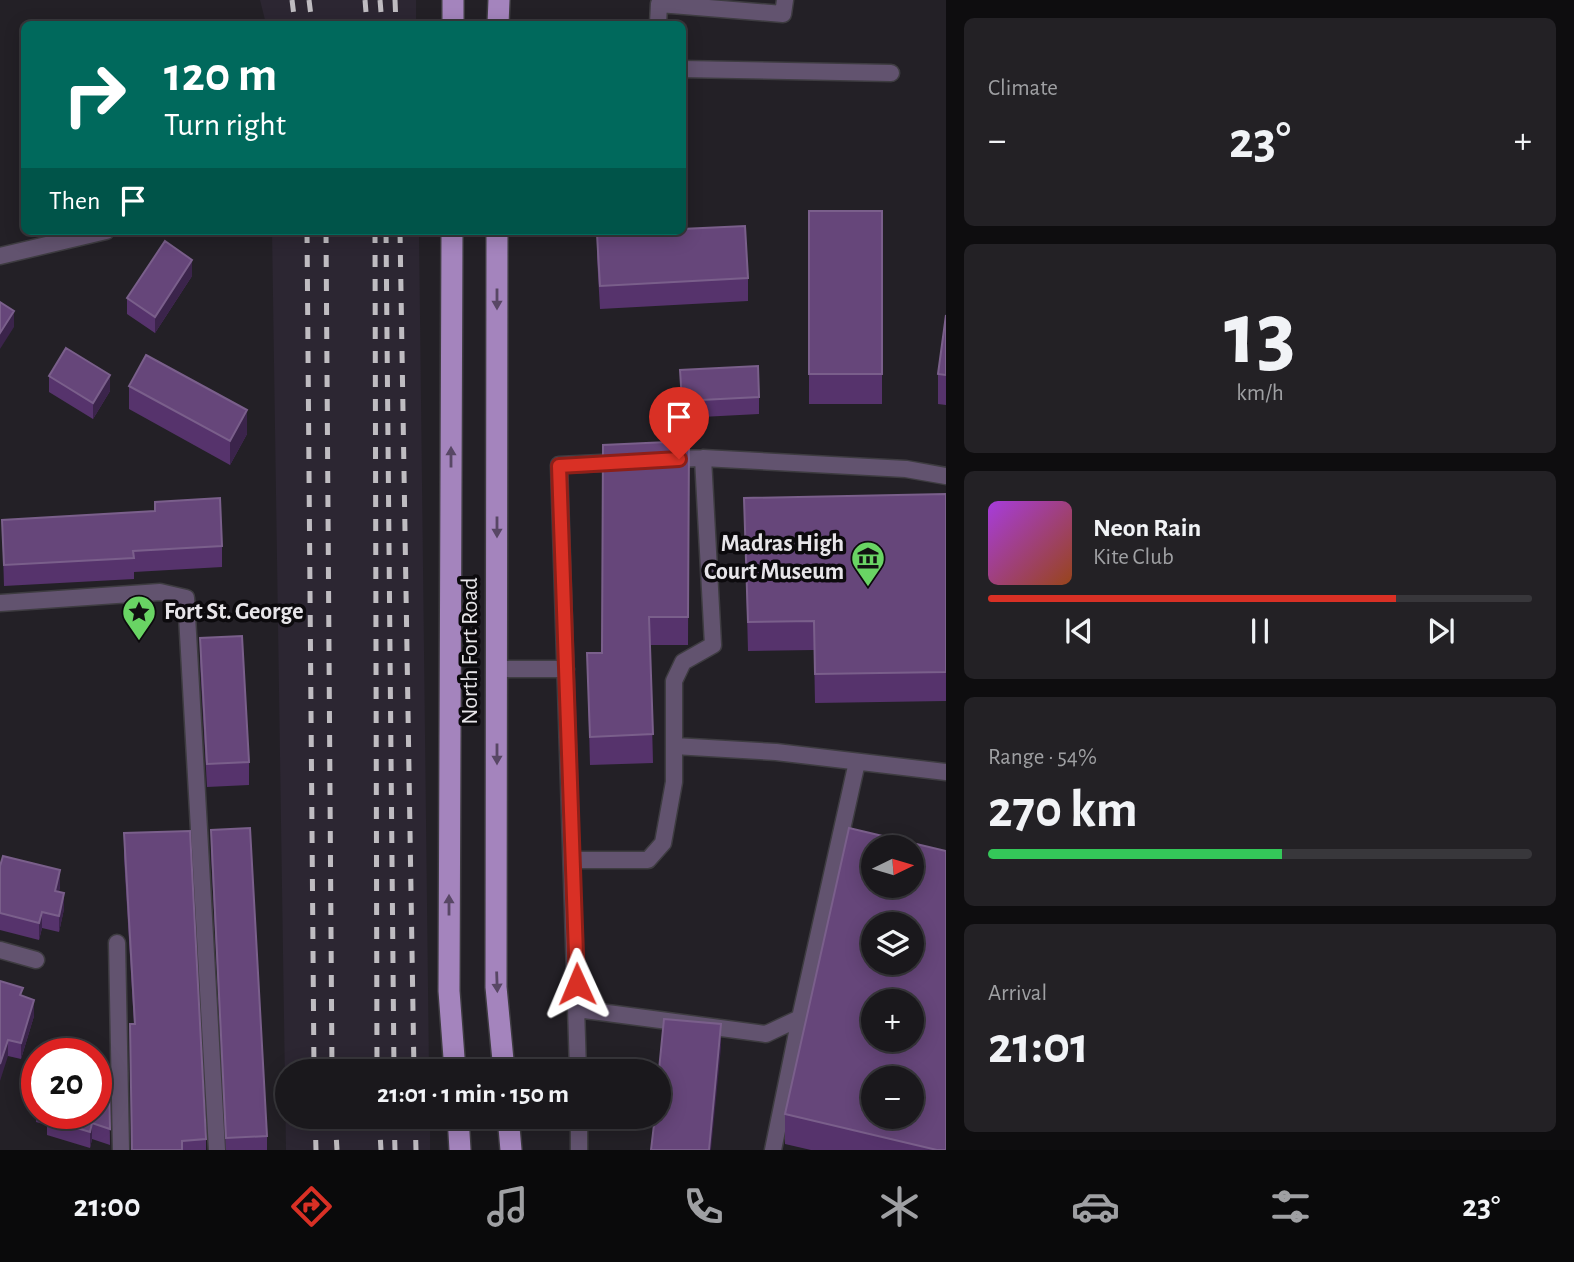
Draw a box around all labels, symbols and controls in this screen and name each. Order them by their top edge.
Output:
icon: right [49,49,140,140]
text: 120 m [164,51,277,100]
text: Climate [988,77,1058,100]
text: Turn right [164,109,286,141]
text: 23° [1229,115,1291,167]
text: − [988,122,1006,160]
text: + [1514,122,1532,160]
icon: arrive [114,182,152,220]
text: Then [49,188,100,214]
one-way arrow [491,288,503,310]
text: 13 [1224,289,1296,380]
text: km/h [1236,382,1284,405]
pin [649,387,709,459]
icon: arrive [660,398,698,436]
one-way arrow [445,446,457,468]
text: Neon Rain [1093,515,1201,541]
one-way arrow [491,516,503,538]
place label: Madras High Court Museum [704,532,844,584]
museum icon: Madras High Court Museum [849,539,887,588]
text: Kite Club [1093,546,1174,569]
street label: North Fort Road [458,577,482,725]
place icon: Fort St. George [120,593,158,642]
place label: Fort St. George [164,600,304,624]
icon: previous [1060,612,1098,650]
icon: pause [1241,612,1279,650]
icon: next [1422,612,1460,650]
one-way arrow [491,743,503,765]
text: Range · 54% [988,746,1097,769]
text: 270 km [988,784,1138,836]
north arrow [861,835,924,898]
map controls [861,835,924,1129]
one-way arrow [444,894,455,916]
button: layers [861,912,924,975]
position arrow [540,947,614,1021]
one-way arrow [491,971,502,993]
text: Arrival [988,982,1047,1005]
button: + [861,989,924,1052]
text: 21:01 [988,1020,1089,1072]
speed limit sign: 20 [21,1038,112,1129]
button: − [861,1066,924,1129]
text: 21:01 · 1 min · 150 m [377,1081,569,1107]
icon: directions [287,1182,336,1231]
icon: music [483,1182,532,1231]
icon: phone [679,1182,728,1231]
icon: climate [875,1182,924,1231]
icon: car [1071,1182,1120,1231]
icon: filters [1266,1182,1315,1231]
text: 21:00 [73,1190,141,1222]
text: 23° [1462,1190,1500,1222]

